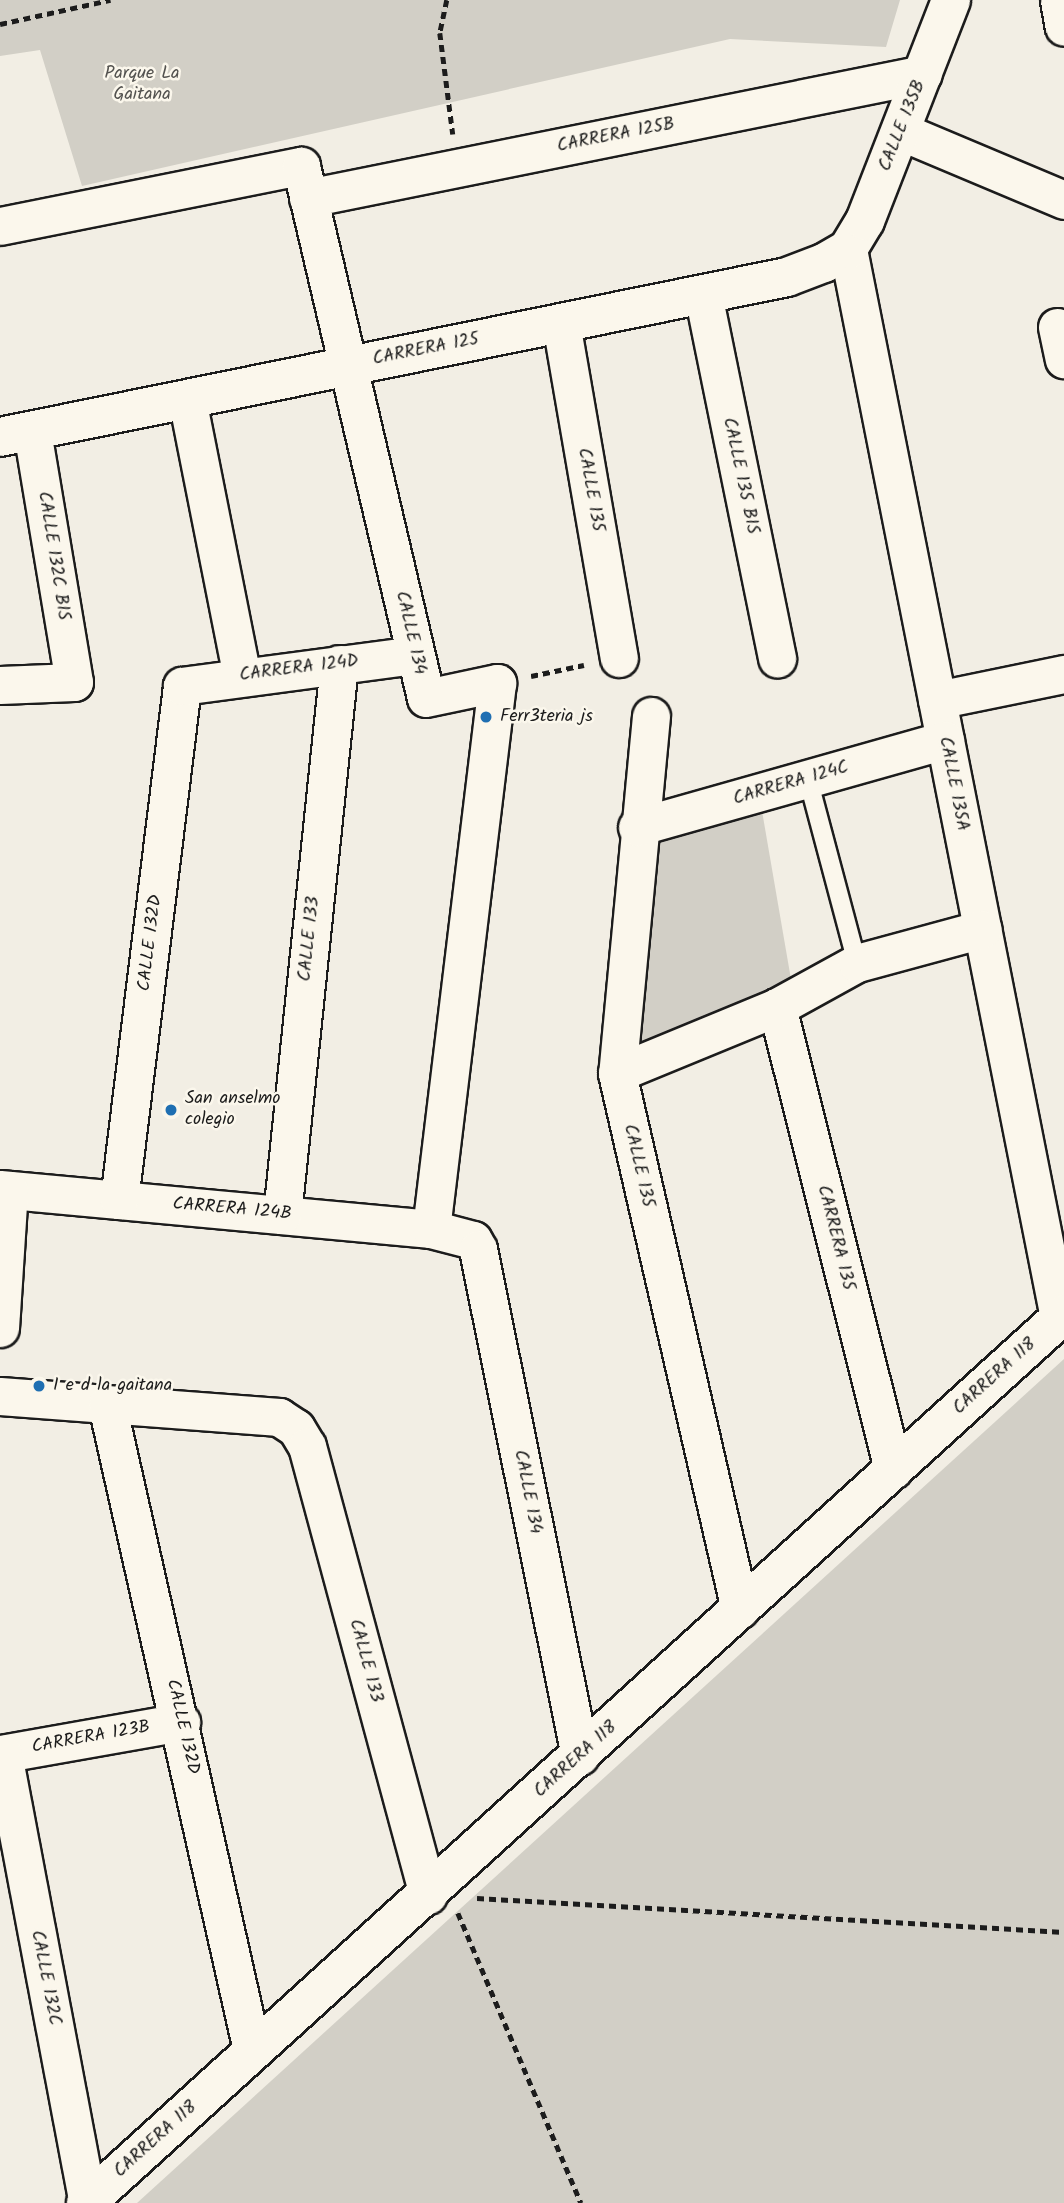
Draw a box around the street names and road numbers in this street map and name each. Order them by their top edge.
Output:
street label: CALLE 135B [875,77,931,175]
street label: CARRERA 125B [555,114,677,158]
street label: CARRERA 125 [371,329,481,371]
street label: CALLE 135 BIS [717,416,763,536]
street label: CALLE 135 [572,446,608,534]
street label: CALLE 132C BIS [32,490,74,622]
street label: CALLE 134 [390,589,430,677]
street label: CARRERA 124D [238,651,360,687]
street label: CALLE 135A [933,735,973,833]
street label: CARRERA 124C [731,757,851,811]
street label: CALLE 132D [134,893,168,993]
street label: CALLE 133 [295,895,325,983]
street label: CALLE 135 [618,1122,658,1210]
street label: CARRERA 135 [812,1183,858,1293]
street label: CARRERA 124B [172,1194,292,1226]
street label: CARRERA 118 [949,1334,1041,1420]
street label: CALLE 134 [508,1448,546,1536]
street label: CALLE 133 [344,1617,386,1705]
street label: CALLE 132D [161,1677,203,1777]
street label: CARRERA 123B [30,1717,152,1759]
street label: CARRERA 118 [530,1717,622,1803]
street label: CALLE 132C [25,1929,65,2027]
street label: CARRERA 118 [110,2097,202,2183]

